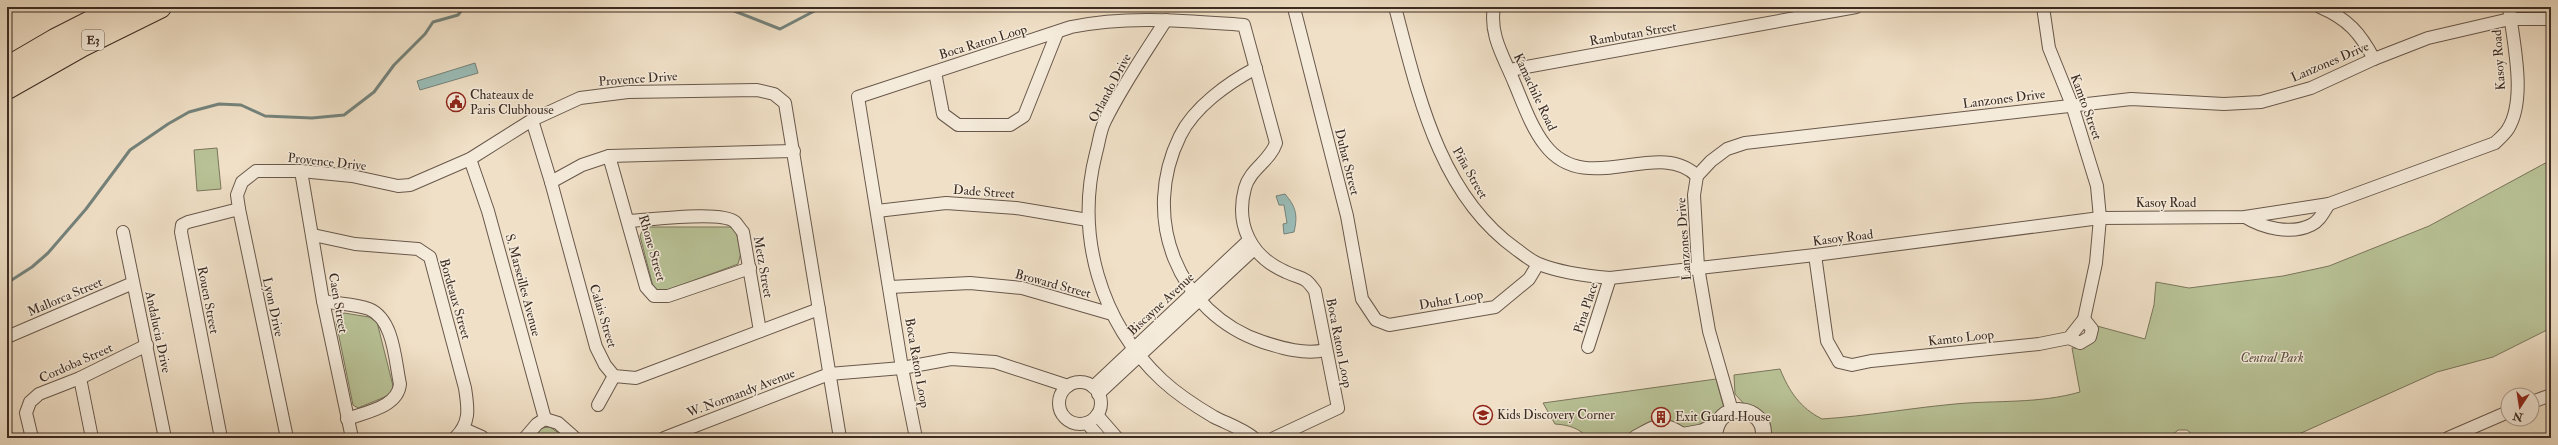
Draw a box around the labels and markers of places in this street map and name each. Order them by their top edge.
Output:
place label: Chateaux de Paris Clubhouse [470,87,554,118]
public building icon: Chateaux de Paris Clubhouse [445,91,467,113]
school or university icon: Kids Discovery Corner [1472,404,1494,426]
building icon: Exit Guard House [1650,406,1672,428]
place label: Kids Discovery Corner [1497,407,1615,424]
place label: Exit Guard House [1675,409,1771,425]

